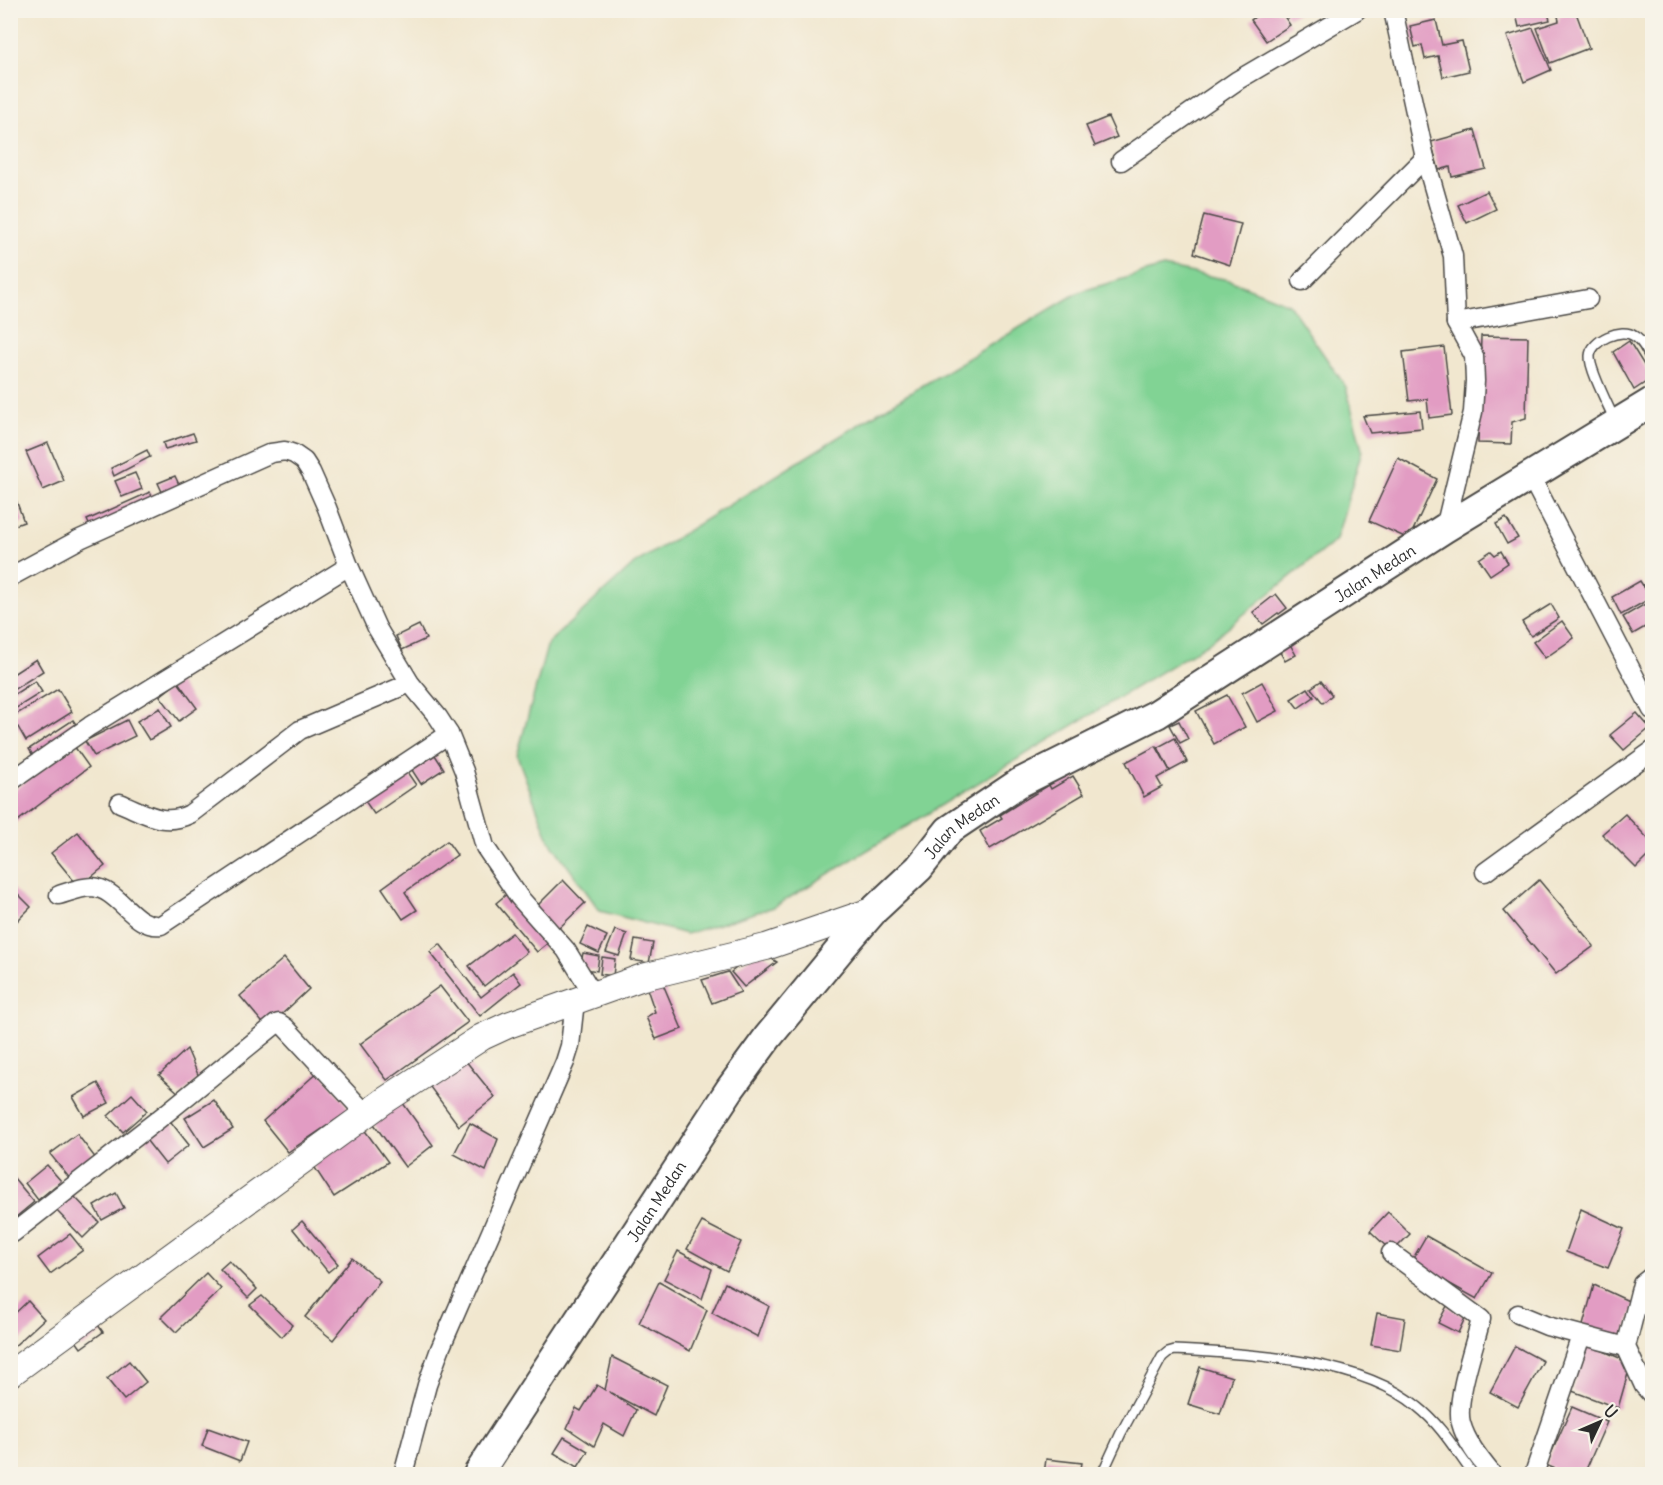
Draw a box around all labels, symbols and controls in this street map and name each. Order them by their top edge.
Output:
street label: Jalan Medan [1331,540,1419,607]
street label: Jalan Medan [920,789,1003,863]
street label: Jalan Medan [623,1157,690,1245]
north arrow [1570,1392,1630,1452]
text: U [1600,1401,1622,1422]

